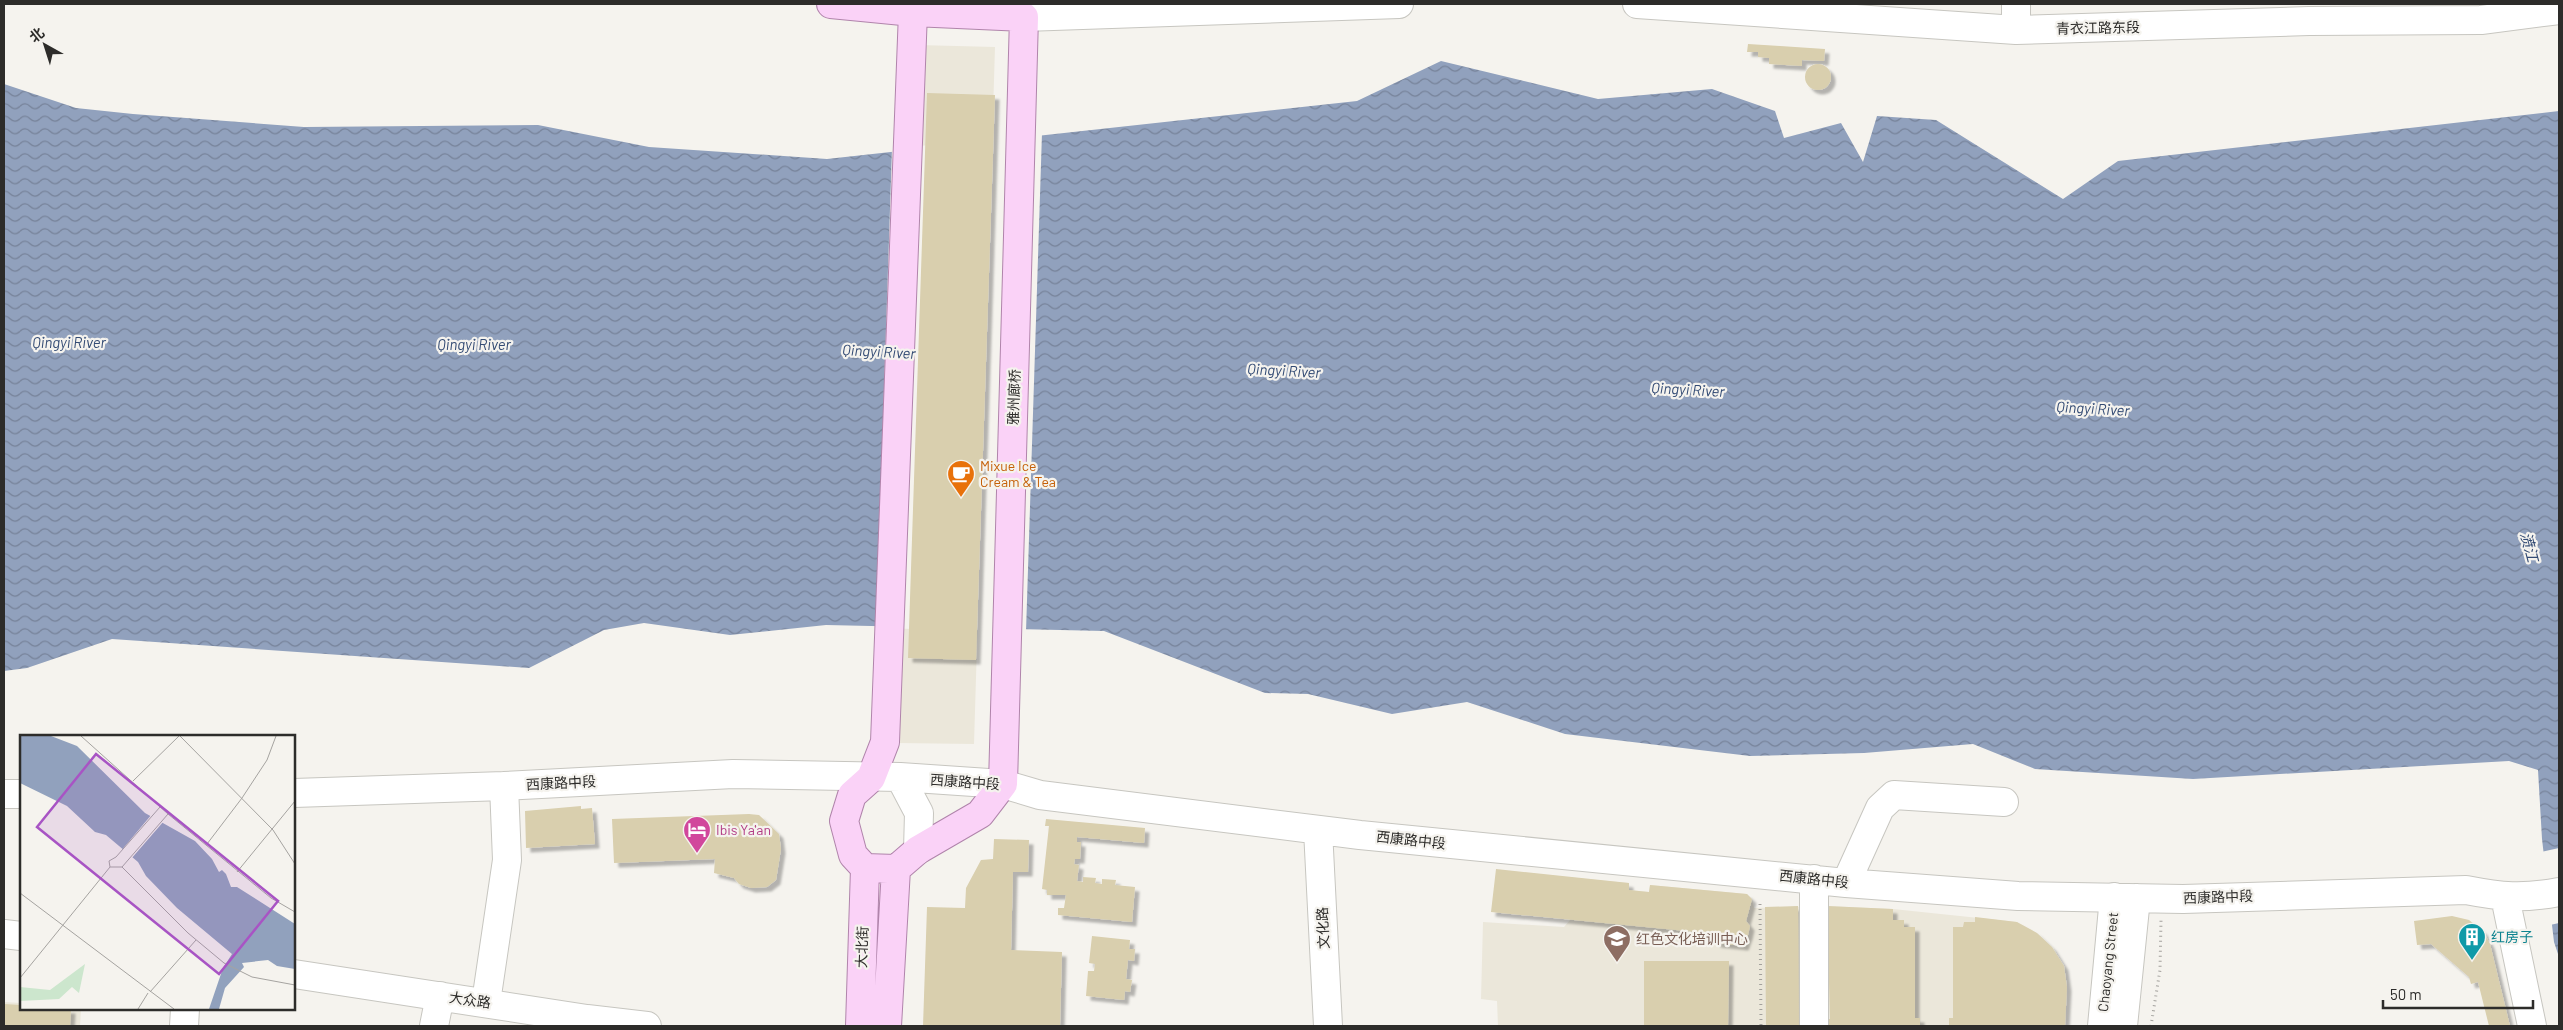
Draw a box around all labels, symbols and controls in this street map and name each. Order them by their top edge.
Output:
street label: 青衣江路东段 [2056,18,2140,37]
north arrow [20,20,70,70]
text: 北 [26,23,47,46]
water label: Qingyi River [32,333,106,351]
water label: Qingyi River [437,335,511,353]
water label: Qingyi River [842,340,917,362]
water label: Qingyi River [1247,359,1322,381]
street label: 雅州廊桥 [1004,369,1023,425]
water label: Qingyi River [1651,378,1726,400]
water label: Qingyi River [2056,397,2131,419]
place label: Mixue Ice Cream & Tea [980,457,1056,490]
cafe icon: Mixue Ice Cream & Tea [946,459,976,498]
water label: 𣸣江 [2517,530,2543,565]
inset map [20,735,295,1010]
street label: 西康路中段 [930,771,1001,792]
street label: 西康路中段 [526,772,596,793]
hotel icon: Ibis Ya'an [682,815,712,854]
place label: Ibis Ya'an [716,821,771,838]
street label: 西康路中段 [1375,827,1447,852]
street label: 西康路中段 [1778,866,1850,891]
street label: 西康路中段 [2183,887,2253,906]
street label: 文化路 [1313,907,1332,949]
street label: Chaoyang Street [2094,911,2121,1013]
building icon: 红房子 [2457,922,2487,961]
school or university icon: 红色文化培训中心 [1602,924,1632,963]
street label: 大北街 [852,926,871,968]
place label: 红房子 [2491,928,2533,945]
place label: 红色文化培训中心 [1636,930,1748,947]
scale bar [2383,978,2533,1010]
text: 50 m [2390,985,2422,1003]
street label: 大众路 [448,988,492,1011]

